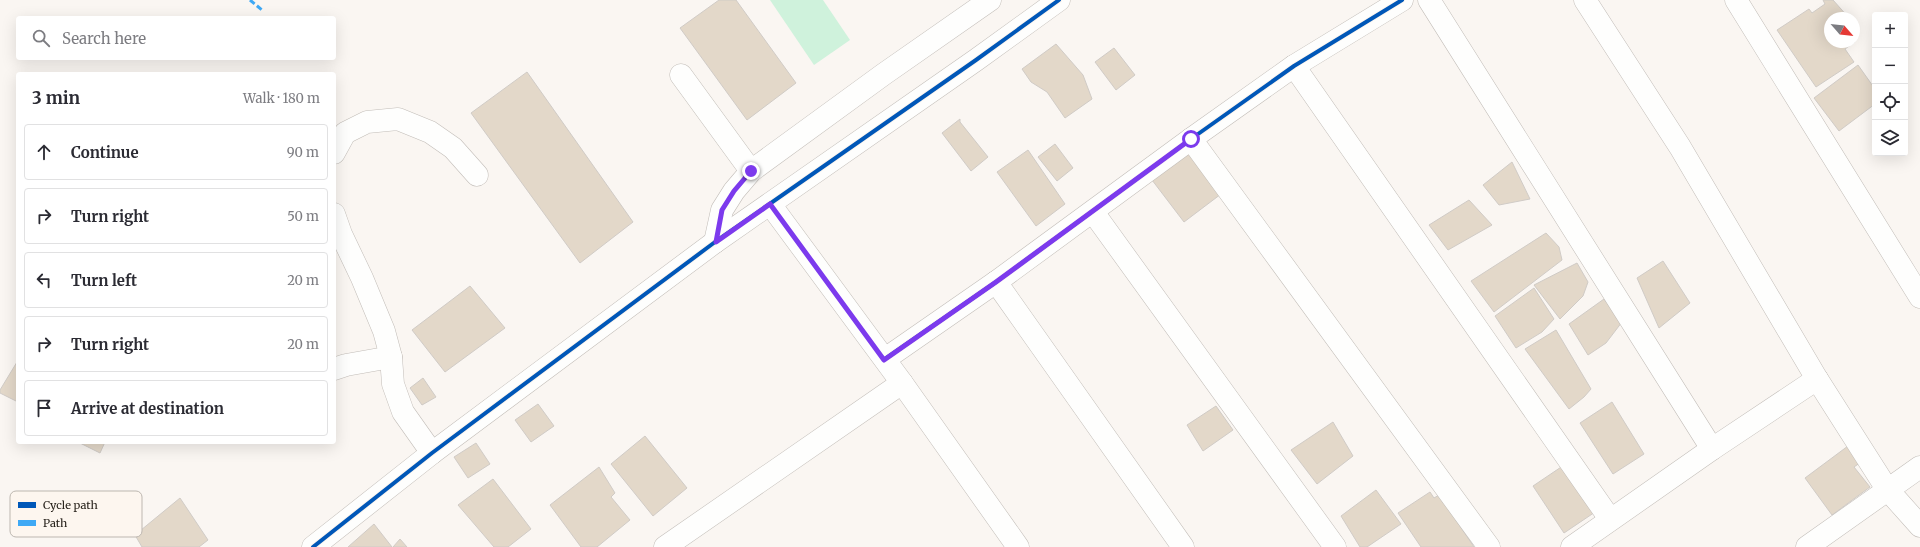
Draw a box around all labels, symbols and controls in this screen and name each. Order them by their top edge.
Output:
north arrow [1824,12,1860,48]
map controls [1872,12,1908,156]
button: + [1872,12,1908,48]
search box [16,16,336,60]
icon: search [30,27,52,49]
text: Search here [62,29,146,48]
button: − [1872,48,1908,84]
button: locate [1872,84,1908,120]
text: 3 min [32,87,80,109]
text: Walk · 180 m [243,90,320,107]
button: layers [1872,120,1908,156]
route start [1182,130,1200,148]
icon: ahead [33,141,55,163]
text: Continue [71,143,139,162]
text: 90 m [287,144,319,161]
route end [742,162,760,180]
icon: right [33,205,55,227]
text: Turn right [71,207,149,226]
text: 50 m [287,208,319,225]
icon: left [33,269,55,291]
text: Turn left [71,271,137,290]
text: 20 m [287,272,319,289]
icon: right [33,333,55,355]
text: Turn right [71,335,149,354]
text: 20 m [287,336,319,353]
icon: arrive [33,397,55,419]
text: Arrive at destination [71,399,224,418]
legend [10,491,142,537]
text: Cycle path [43,498,98,512]
text: Path [43,516,68,530]

